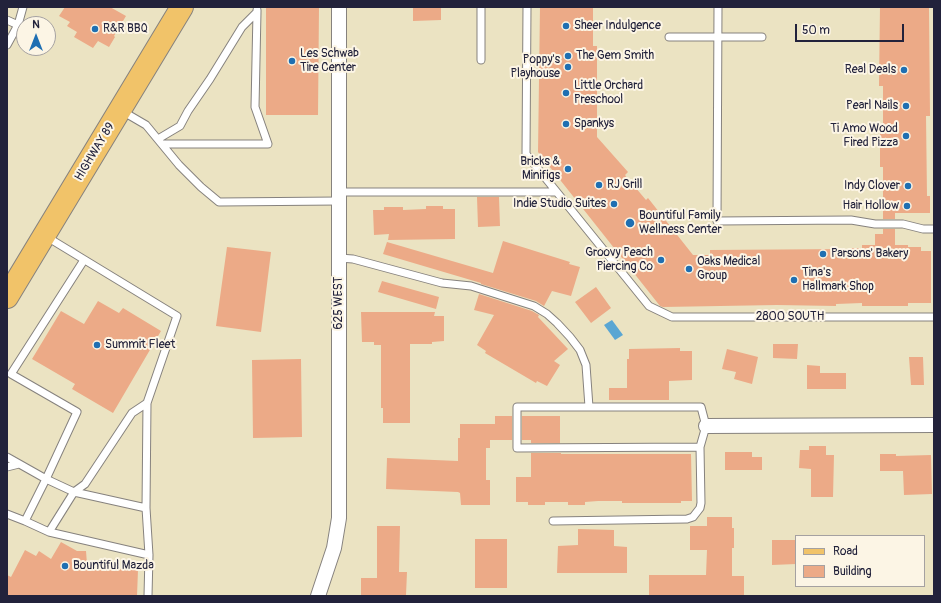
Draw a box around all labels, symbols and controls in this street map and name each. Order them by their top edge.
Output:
north arrow [16,16,56,56]
scale bar [797,16,906,42]
text: N [32,18,40,31]
place label: Sheer Indulgence [574,19,661,33]
marker: Sheer Indulgence [561,21,571,31]
place label: R&R BBQ [103,22,148,36]
text: 50 m [802,23,830,38]
marker: R&R BBQ [90,24,100,34]
place label: Les Schwab Tire Center [300,47,359,75]
place label: The Gem Smith [576,49,654,63]
marker: The Gem Smith [563,51,573,61]
place label: Poppy's Playhouse [510,53,560,81]
marker: Les Schwab Tire Center [287,56,297,66]
marker: Poppy's Playhouse [563,62,573,72]
place label: Real Deals [845,63,896,77]
marker: Real Deals [899,65,909,75]
place label: Little Orchard Preschool [574,79,643,107]
marker: Little Orchard Preschool [561,88,571,98]
place label: Pearl Nails [846,99,898,113]
marker: Pearl Nails [901,101,911,111]
place label: Spankys [574,117,614,131]
marker: Spankys [561,119,571,129]
street label: HIGHWAY 89 [72,120,118,184]
place label: Ti Amo Wood Fired Pizza [830,122,898,150]
marker: Ti Amo Wood Fired Pizza [901,131,911,141]
place label: Bricks & Minifigs [520,155,560,183]
marker: Bricks & Minifigs [563,164,573,174]
place label: RJ Grill [607,178,642,192]
place label: Indy Clover [844,179,900,193]
marker: RJ Grill [594,180,604,190]
marker: Indy Clover [903,181,913,191]
place label: Indie Studio Suites [513,197,606,211]
marker: Indie Studio Suites [609,199,619,209]
place label: Hair Hollow [843,199,899,213]
marker: Hair Hollow [902,201,912,211]
place label: Bountiful Family Wellness Center [639,209,722,237]
marker: Bountiful Family Wellness Center [624,217,636,229]
place label: Groovy Peach Piercing Co [585,246,653,274]
place label: Parsons' Bakery [831,247,908,261]
marker: Parsons' Bakery [818,249,828,259]
marker: Groovy Peach Piercing Co [656,255,666,265]
place label: Oaks Medical Group [697,255,760,283]
marker: Oaks Medical Group [684,264,694,274]
place label: Tina's Hallmark Shop [802,266,874,294]
marker: Tina's Hallmark Shop [789,275,799,285]
street label: 625 WEST [332,277,346,329]
street label: 2800 SOUTH [756,310,824,324]
place label: Summit Fleet [105,338,175,352]
marker: Summit Fleet [92,340,102,350]
legend [795,535,925,587]
text: Road [833,544,858,559]
place label: Bountiful Mazda [73,559,154,573]
marker: Bountiful Mazda [60,561,70,571]
text: Building [833,564,872,579]

